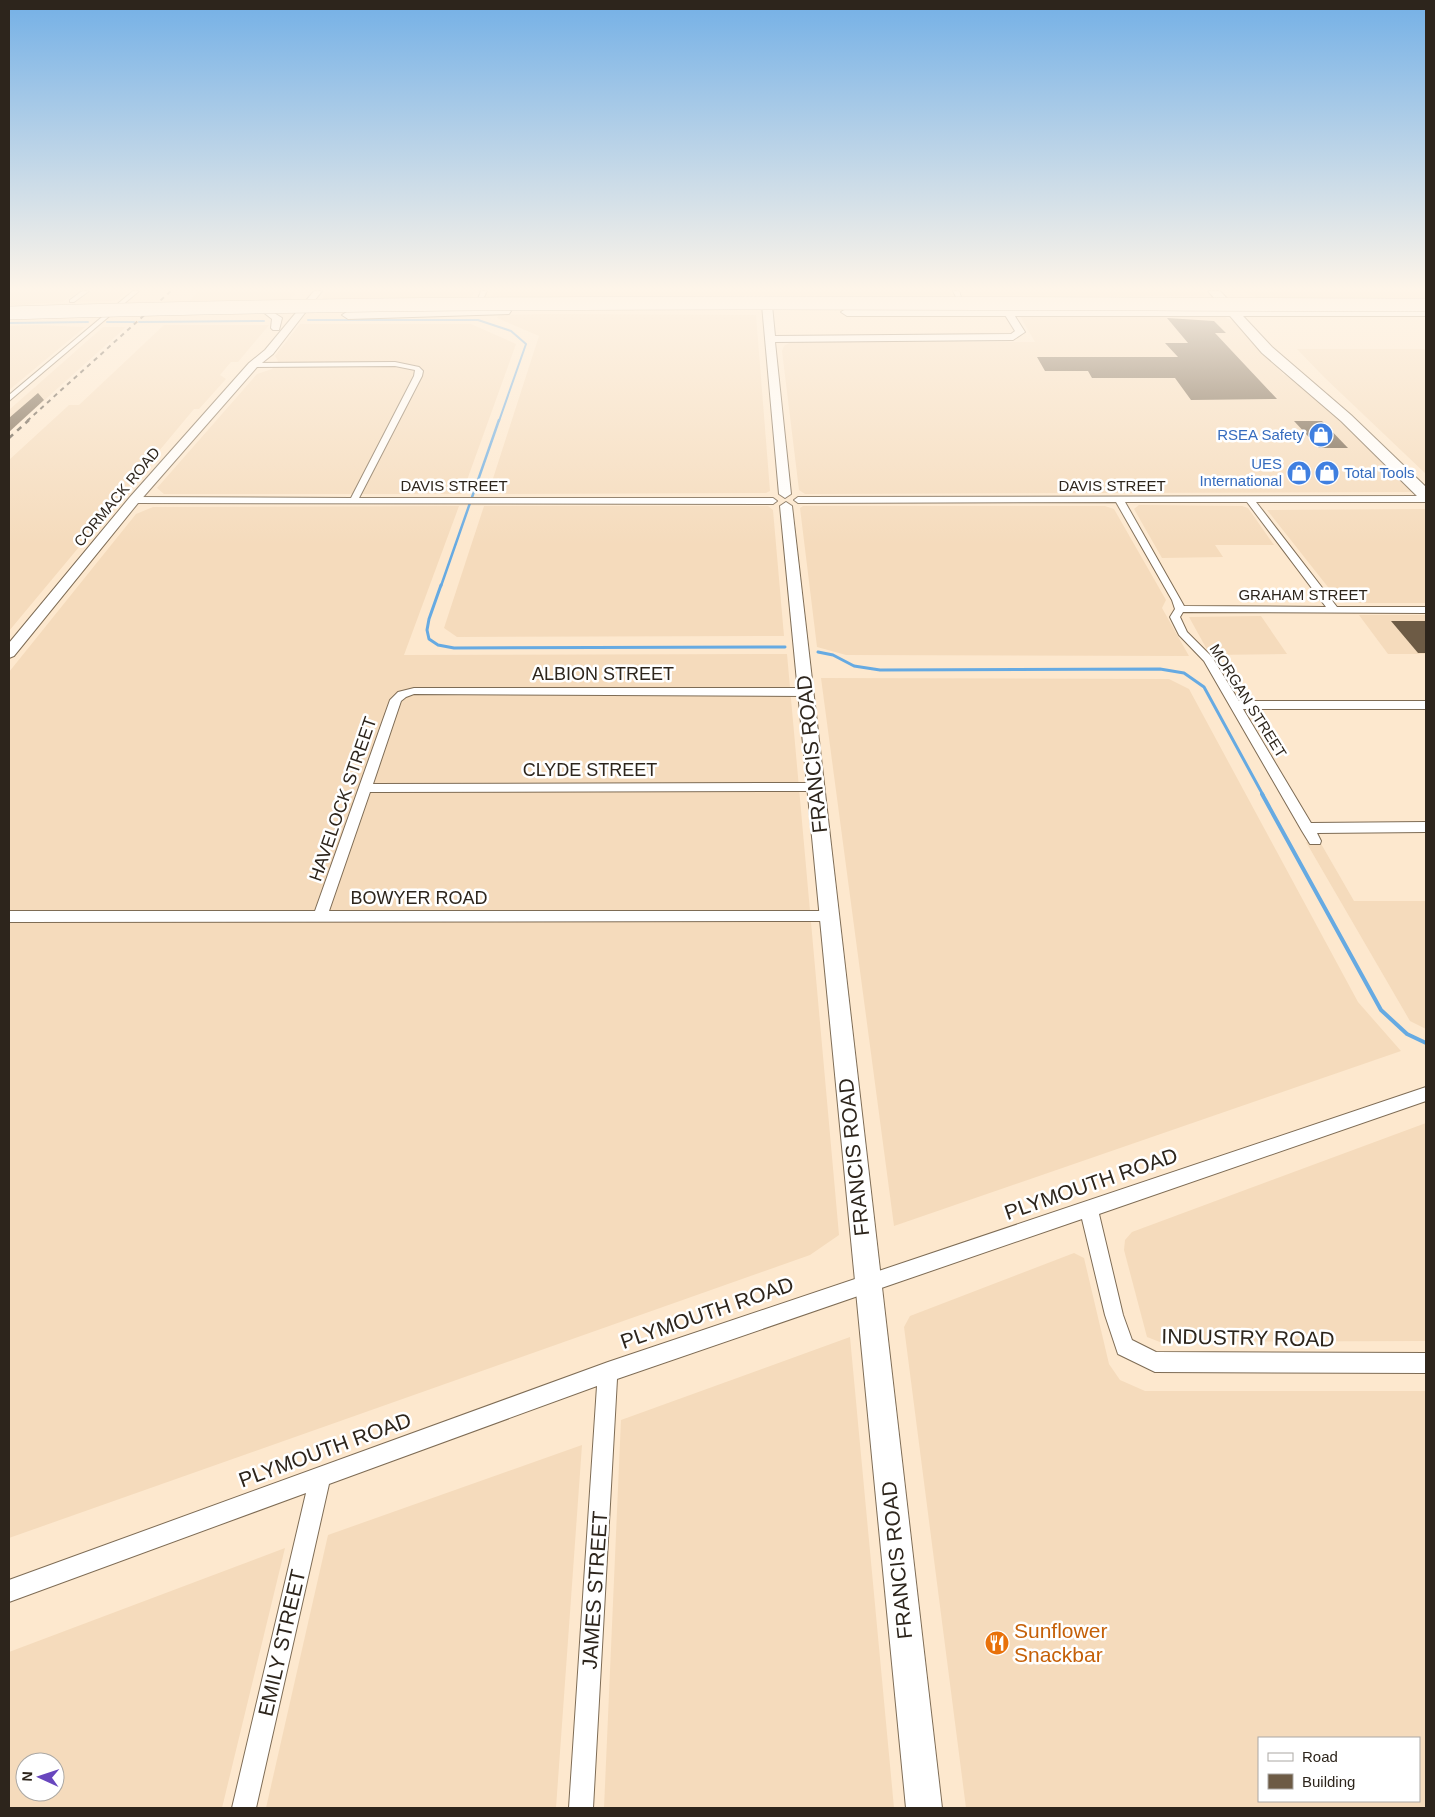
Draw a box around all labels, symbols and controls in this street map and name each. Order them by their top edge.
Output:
shop icon: RSEA Safety [1308,422,1334,448]
place label: RSEA Safety [1217,426,1304,443]
street label: CORMACK ROAD [70,444,163,550]
place label: UES International [1199,455,1282,489]
shop icon: UES International [1286,460,1312,486]
shop icon: Total Tools [1314,460,1340,486]
place label: Total Tools [1344,464,1415,481]
street label: DAVIS STREET [400,477,508,494]
street label: DAVIS STREET [1058,477,1166,494]
street label: GRAHAM STREET [1238,586,1368,603]
street label: MORGAN STREET [1207,641,1290,761]
street label: ALBION STREET [532,664,674,684]
street label: FRANCIS ROAD [792,674,831,834]
street label: HAVELOCK STREET [305,714,381,884]
street label: CLYDE STREET [523,760,657,780]
street label: BOWYER ROAD [350,888,488,908]
street label: FRANCIS ROAD [834,1077,873,1237]
street label: PLYMOUTH ROAD [1001,1143,1180,1224]
street label: PLYMOUTH ROAD [617,1272,796,1353]
street label: INDUSTRY ROAD [1161,1324,1335,1351]
street label: PLYMOUTH ROAD [236,1408,414,1491]
street label: FRANCIS ROAD [877,1480,916,1640]
street label: JAMES STREET [577,1510,612,1670]
street label: EMILY STREET [253,1567,310,1718]
place label: Sunflower Snackbar [1014,1619,1107,1666]
restaurant icon: Sunflower Snackbar [984,1630,1010,1656]
legend [1258,1737,1420,1802]
text: Road [1302,1748,1338,1765]
north arrow [15,1752,65,1802]
text: N [19,1771,35,1782]
text: Building [1302,1773,1355,1790]

